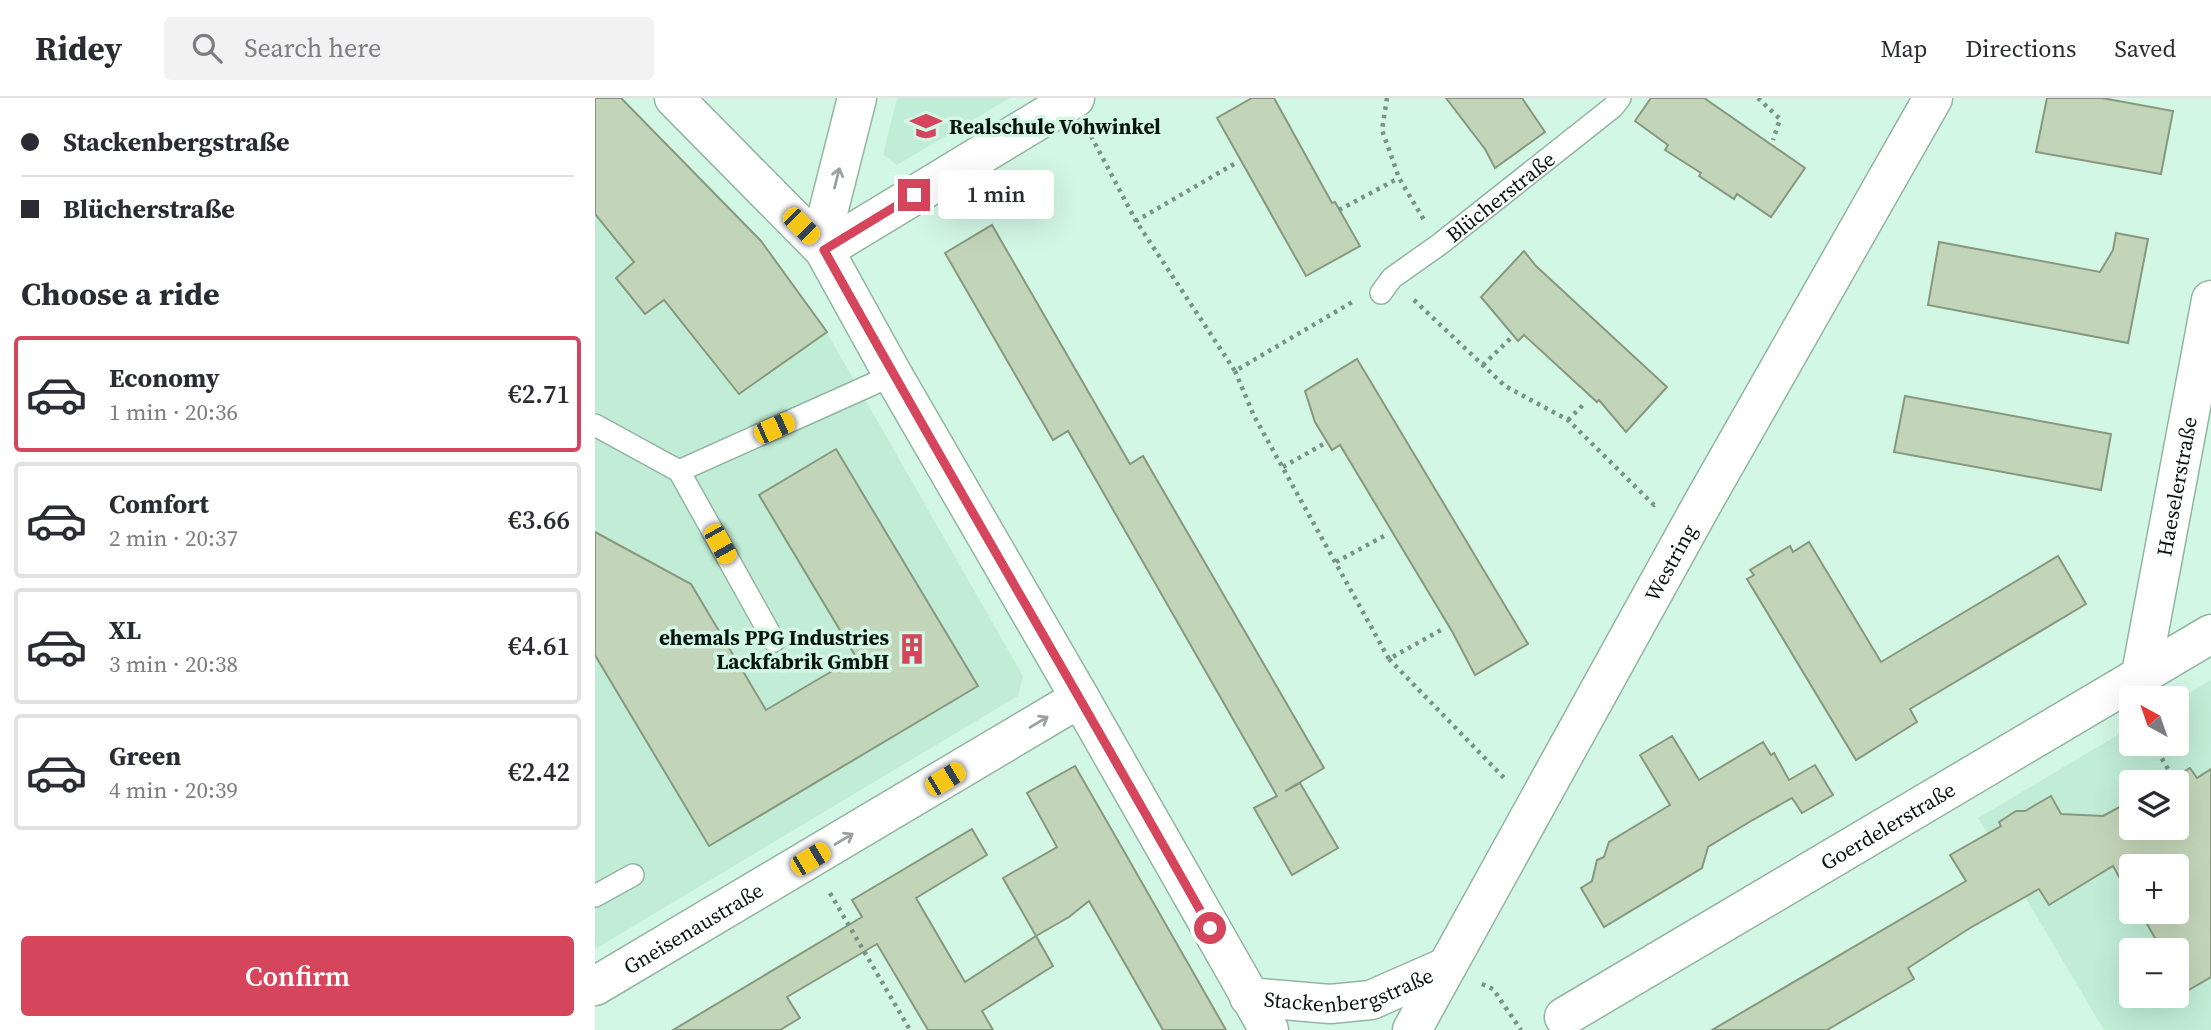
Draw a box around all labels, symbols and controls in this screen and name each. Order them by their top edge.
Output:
search box [164,17,654,80]
text: Ridey [35,26,122,71]
icon: search [188,29,226,67]
text: Search here [244,30,381,66]
text: Map [1880,32,1927,65]
text: Directions [1965,32,2076,65]
text: Saved [2114,32,2176,65]
school or university icon: Realschule Vohwinkel [909,109,943,143]
place label: Realschule Vohwinkel [949,112,1161,141]
text: Stackenbergstraße [63,124,290,160]
street label: Blücherstraße [1439,144,1561,249]
one-way arrow [831,167,844,190]
callout: 1 min [939,170,1054,220]
text: 1 min [966,178,1026,210]
route end [898,179,930,211]
text: Blücherstraße [63,191,235,227]
car [779,204,824,248]
text: Choose a ride [21,272,220,316]
text: Economy [109,360,220,396]
icon: car [25,363,88,426]
text: €2.71 [508,376,570,412]
text: 1 min · 20:36 [109,396,238,428]
car [751,410,798,446]
street label: Haeselerstraße [2149,414,2203,558]
text: Comfort [109,486,209,522]
icon: car [25,489,88,552]
text: €3.66 [508,502,570,538]
street label: Westring [1637,518,1703,606]
car [701,521,740,567]
text: 2 min · 20:37 [109,522,238,554]
text: XL [109,612,141,648]
icon: car [25,615,88,678]
place label: ehemals PPG Industries Lackfabrik GmbH [659,623,889,676]
text: €4.61 [508,628,570,664]
building icon: ehemals PPG Industries Lackfabrik GmbH [895,632,929,666]
text: 3 min · 20:38 [109,648,238,680]
north arrow [2119,686,2189,756]
map controls [2119,686,2189,1008]
one-way arrow [1029,715,1049,729]
text: Green [109,738,181,774]
icon: car [25,741,88,804]
text: €2.42 [508,754,570,790]
car [922,759,969,799]
button: layers [2119,770,2189,840]
text: 4 min · 20:39 [109,774,238,806]
street label: Goerdelerstraße [1815,774,1960,877]
one-way arrow [833,832,853,846]
car [787,839,834,879]
button: + [2119,854,2189,924]
street label: Gneisenaustraße [618,875,768,981]
route start [1194,912,1226,944]
button: Confirm [21,936,574,1016]
button: − [2119,938,2189,1008]
street label: Stackenbergstraße [1263,960,1437,1019]

